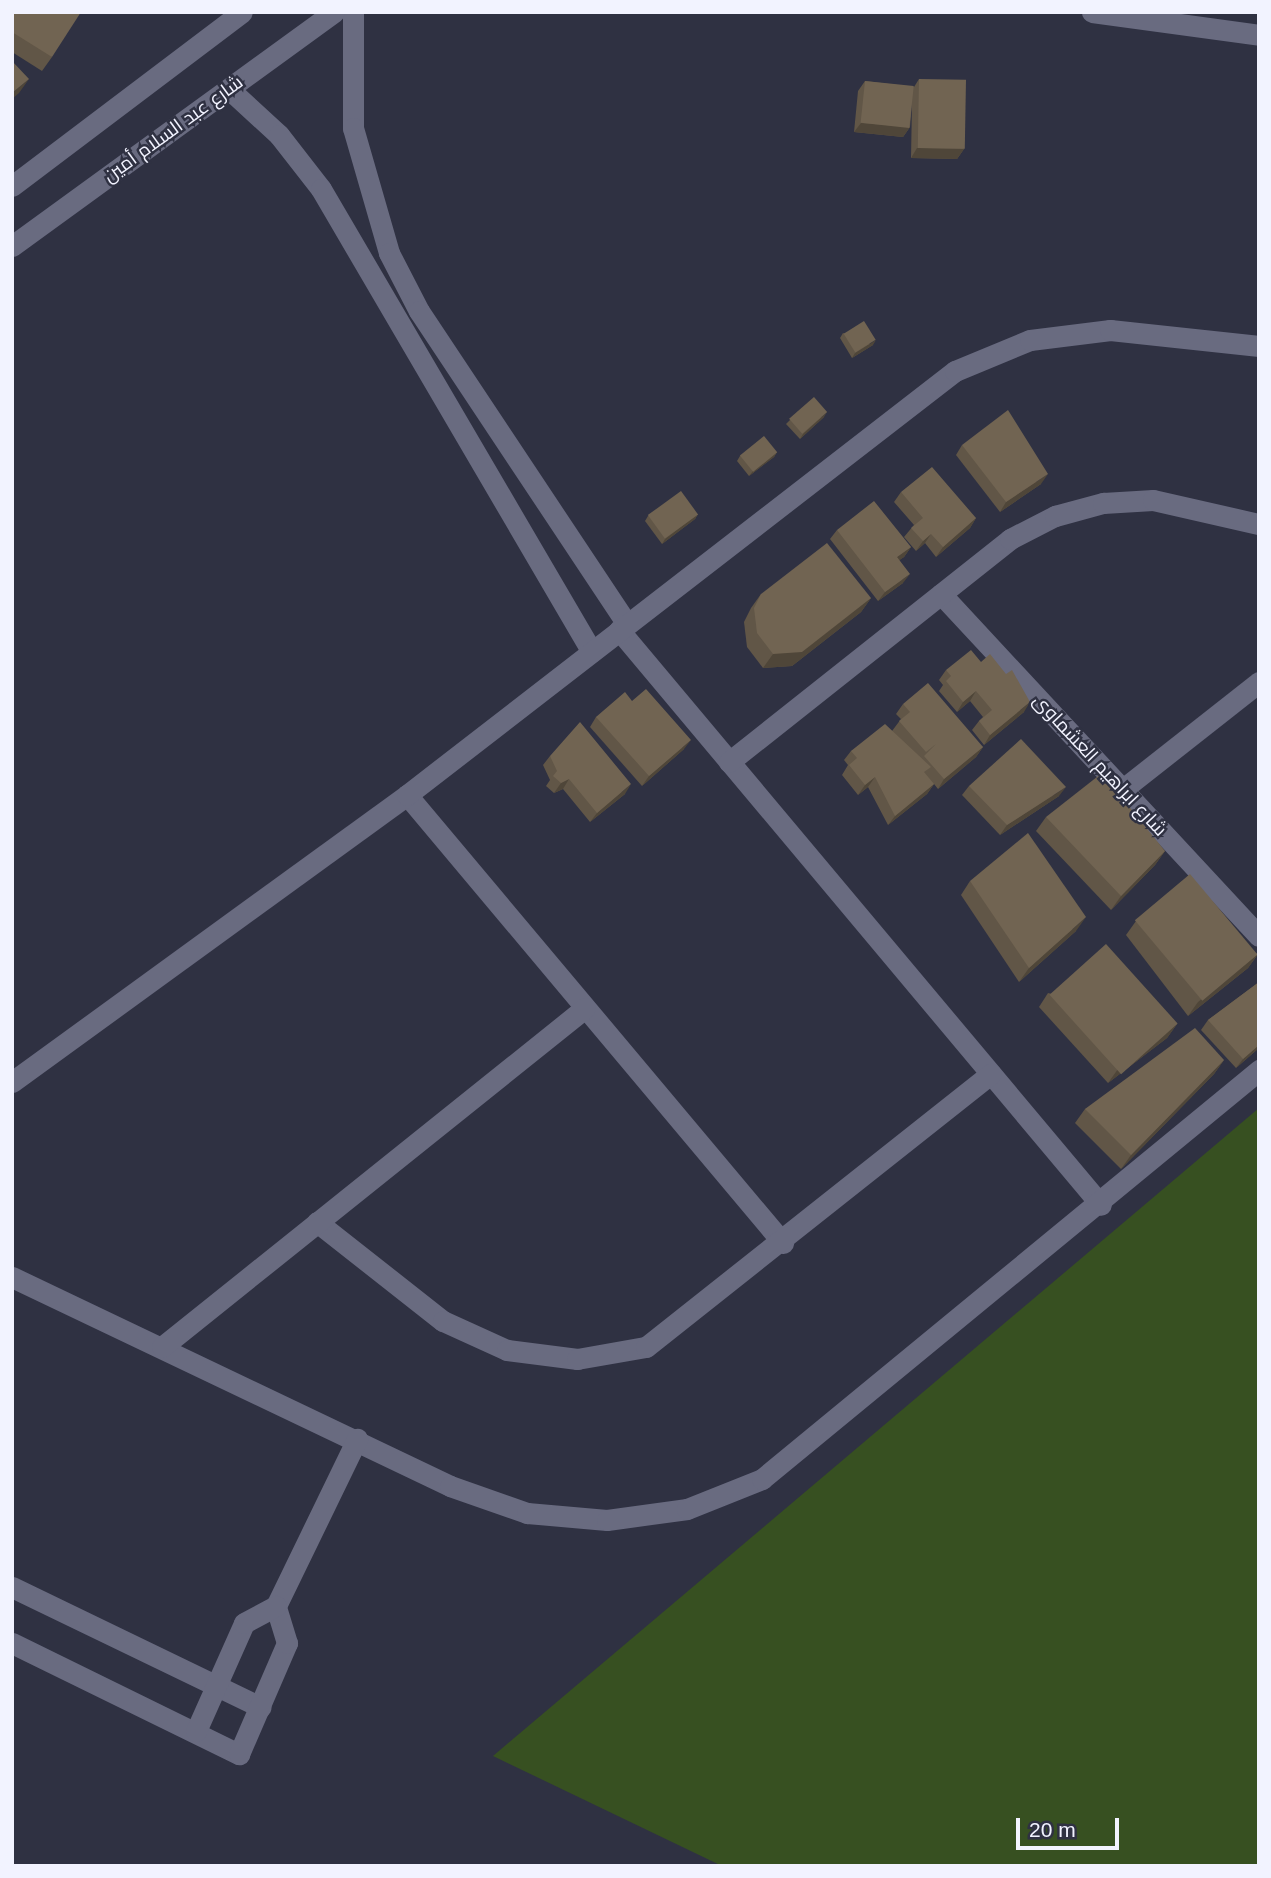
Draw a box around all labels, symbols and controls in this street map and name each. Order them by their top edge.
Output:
street label: شارع عبد السلام أمين [99,71,247,187]
street label: شارع ابراهيم العشماوى [1028,689,1172,841]
scale bar [1019,1804,1122,1848]
text: 20 m [1029,1818,1076,1841]

